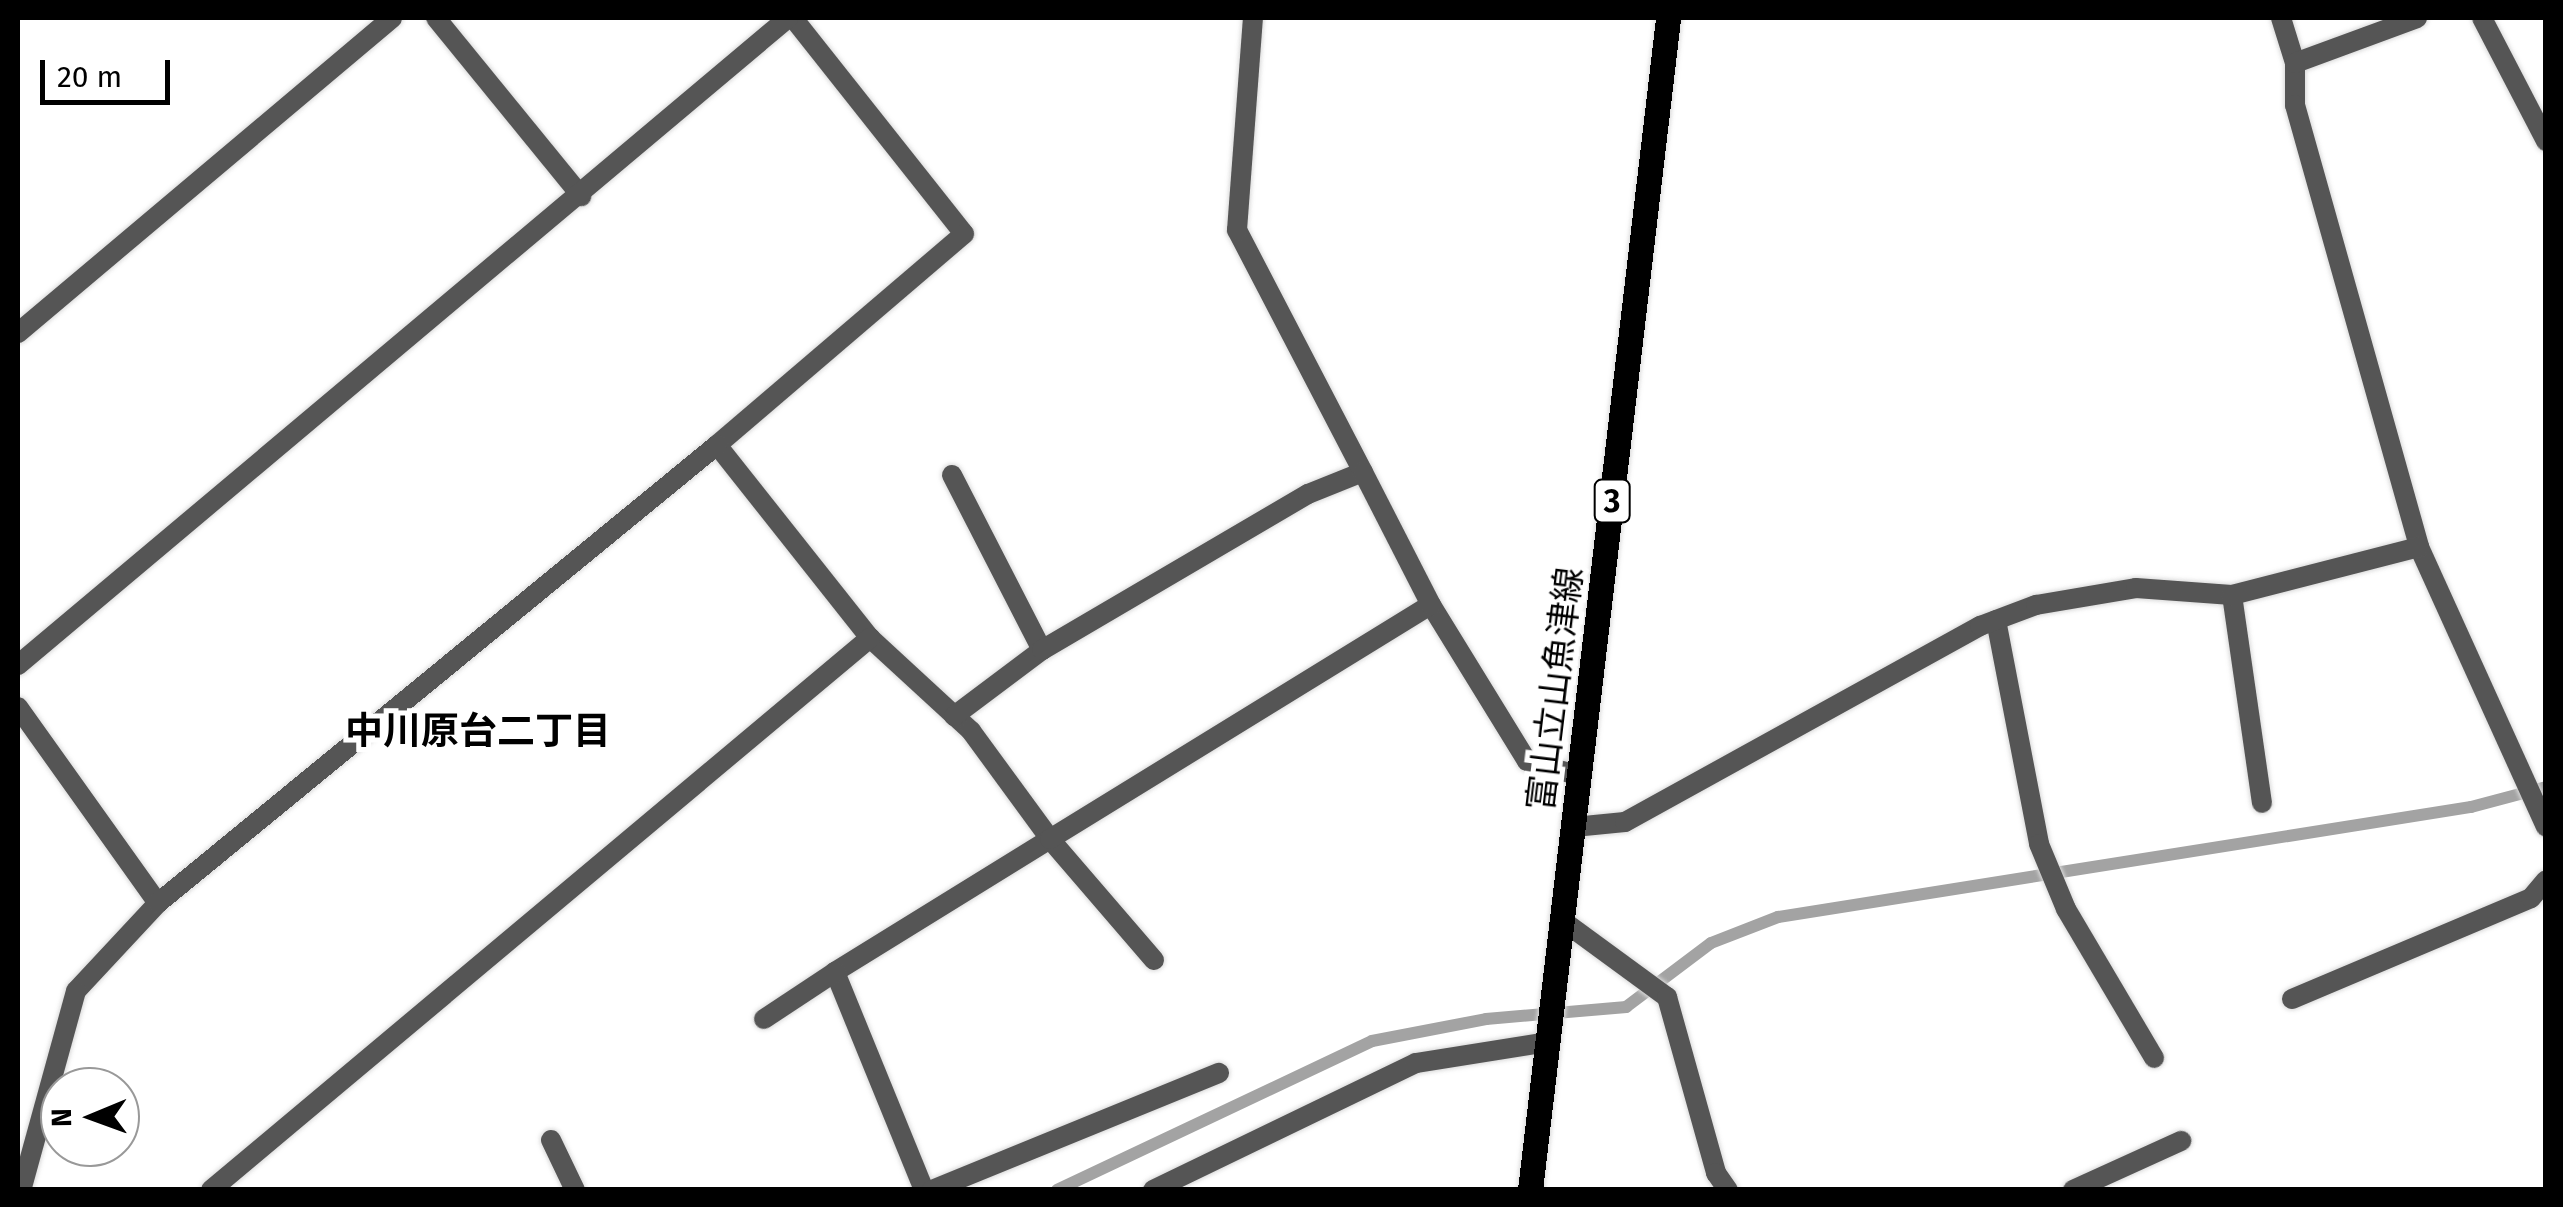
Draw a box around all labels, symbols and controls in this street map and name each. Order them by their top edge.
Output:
scale bar [45,40,175,102]
text: 20 m [57,59,122,95]
road number: 3 [1592,474,1632,528]
street label: 富山立山魚津線 [1519,565,1591,813]
district label: 中川原台二丁目 [345,709,611,755]
north arrow [40,1067,140,1167]
text: N [45,1108,78,1127]

